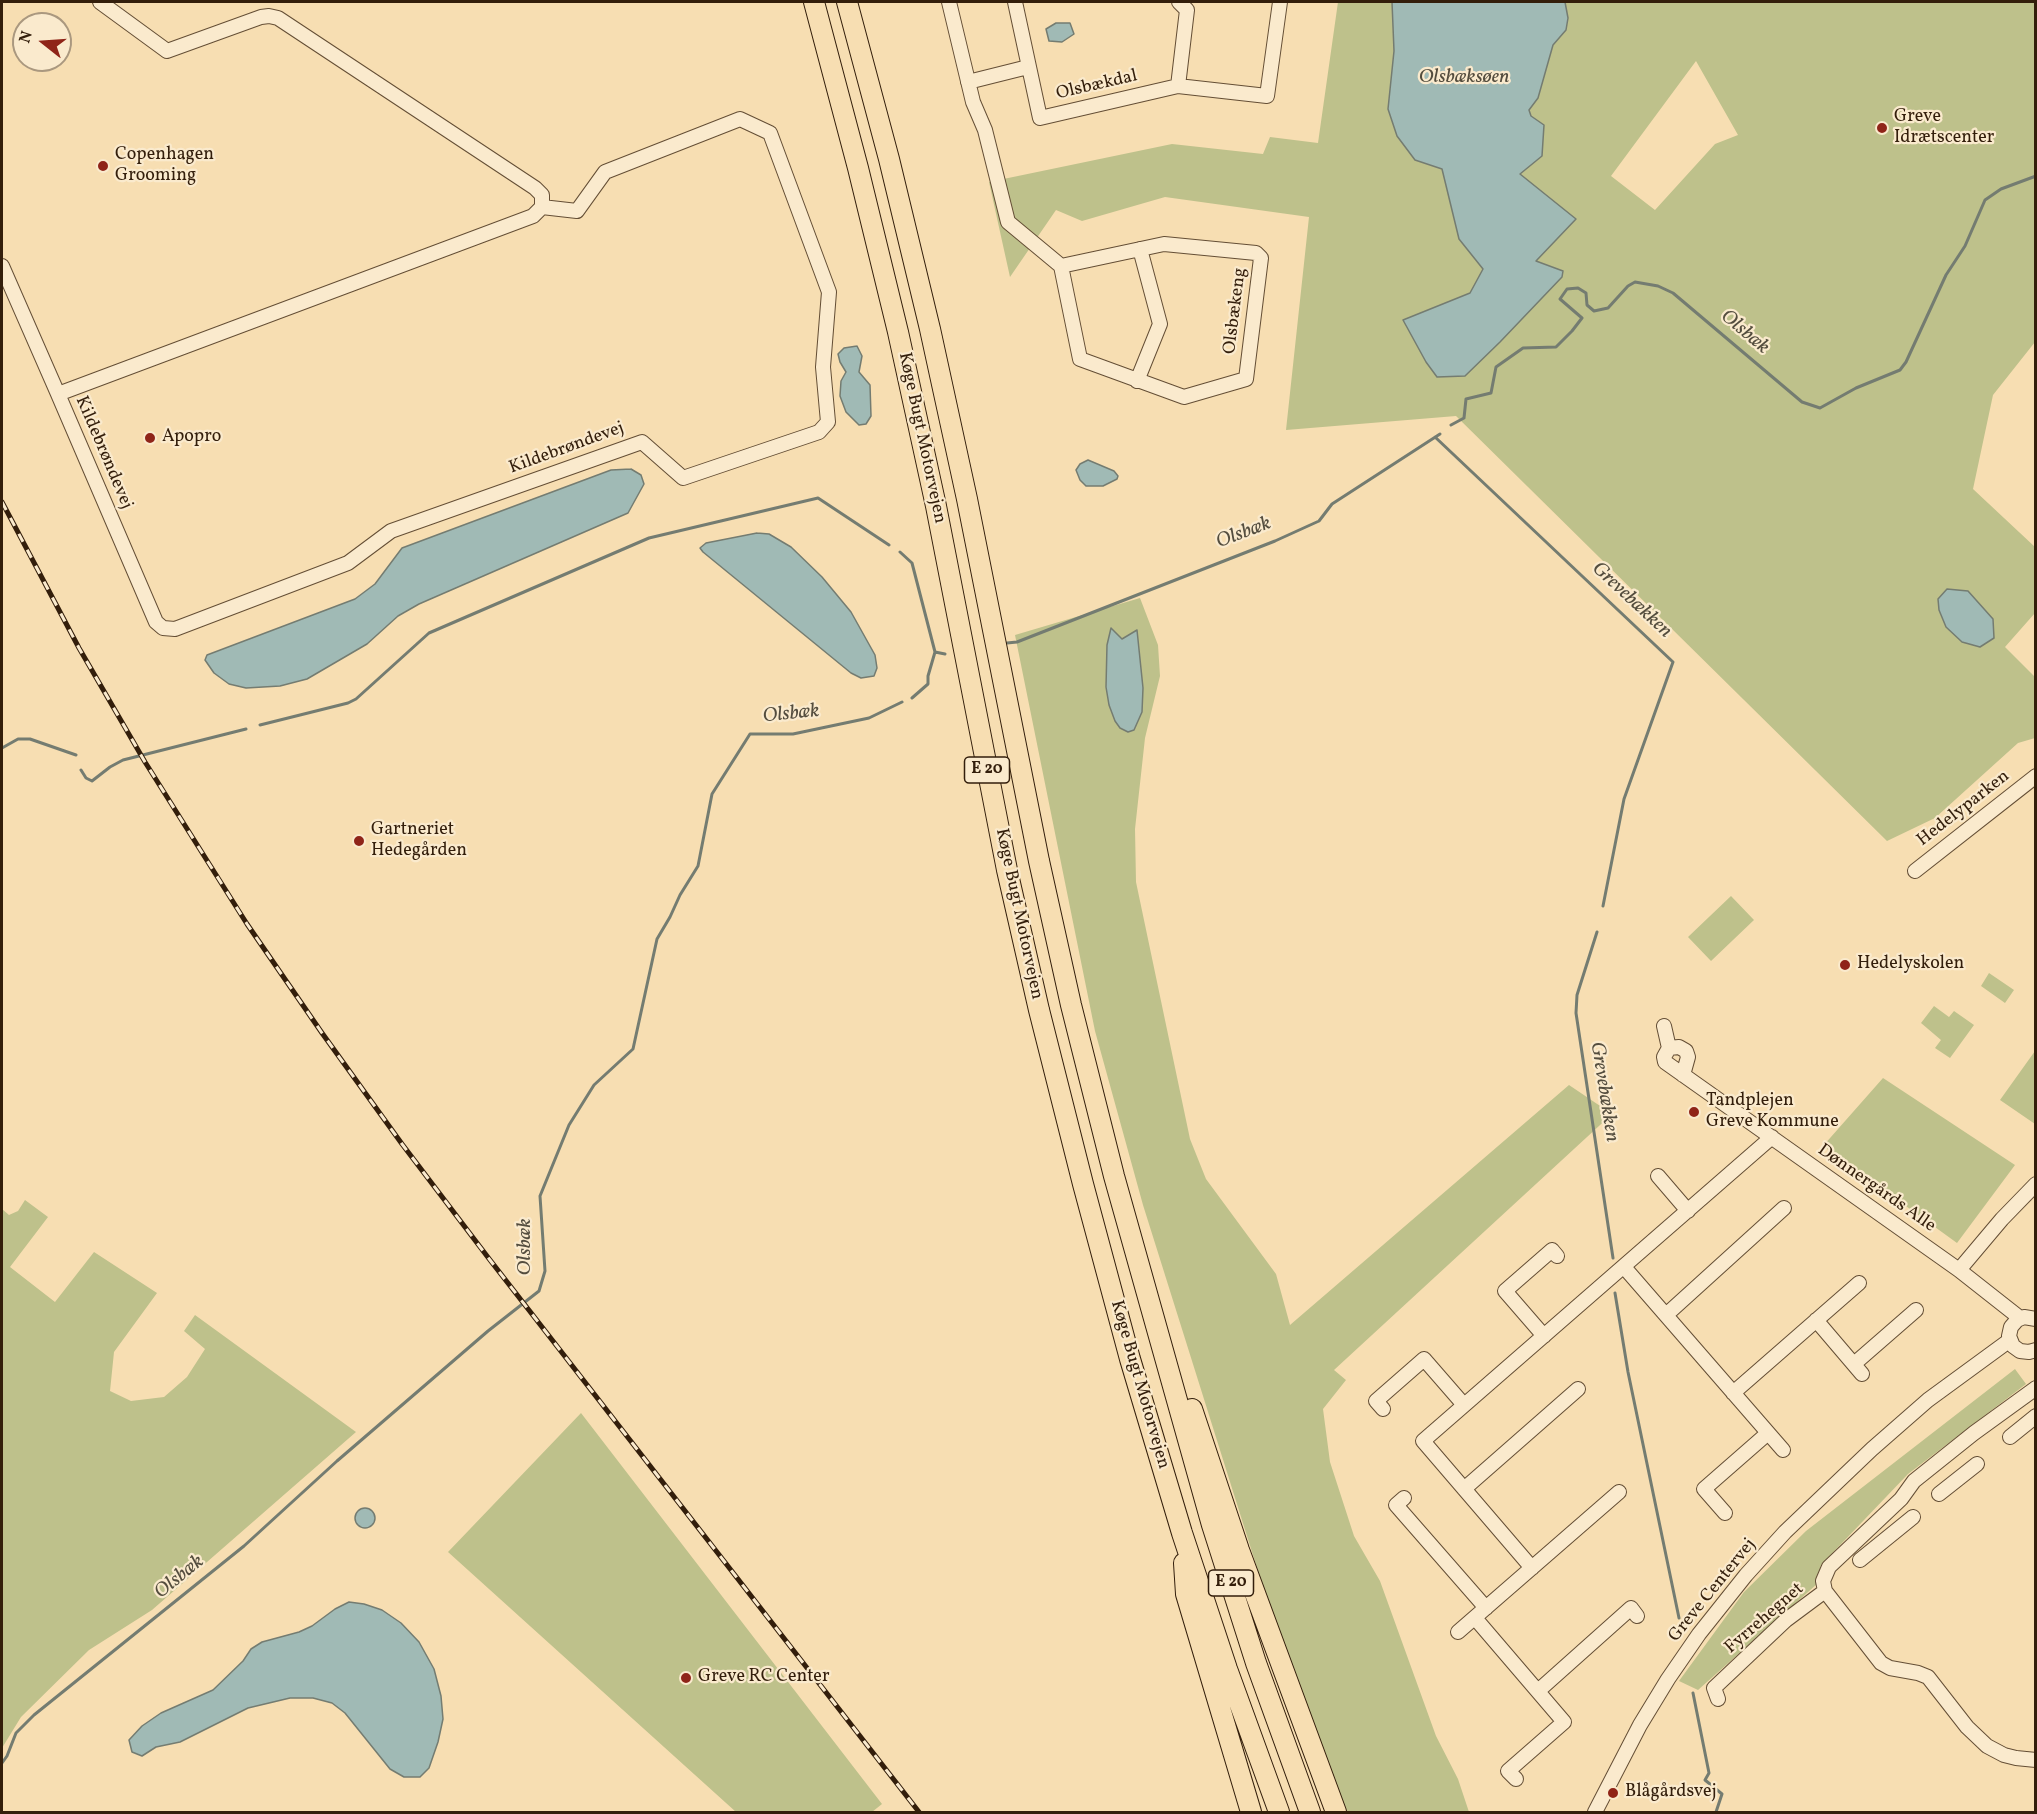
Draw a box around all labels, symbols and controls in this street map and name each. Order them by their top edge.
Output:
north arrow [12,12,72,72]
text: N [14,29,39,46]
street label: Olsbækdal [1054,66,1140,106]
water label: Olsbæksøen [1419,66,1509,90]
place label: Greve Idrætscenter [1894,107,1994,150]
marker: Greve Idrætscenter [1875,121,1889,135]
place label: Copenhagen Grooming [115,145,214,188]
marker: Copenhagen Grooming [96,159,110,173]
street label: Olsbækeng [1220,267,1252,355]
water label: Olsbæk [1715,306,1773,360]
street label: Køge Bugt Motorvejen [892,350,950,526]
street label: Kildebrøndevej [69,393,137,513]
street label: Kildebrøndevej [507,418,627,480]
place label: Apopro [162,427,221,449]
marker: Apopro [143,431,157,445]
water label: Olsbæk [1213,513,1275,555]
water label: Grevebækken [1586,558,1676,644]
water label: Olsbæk [762,700,820,730]
road number: E 20 [964,757,1010,783]
street label: Hedelyparken [1913,766,2015,852]
place label: Gartneriet Hedegården [371,820,467,862]
street label: Køge Bugt Motorvejen [989,826,1047,1002]
marker: Gartneriet Hedegården [352,834,366,848]
place label: Hedelyskolen [1857,954,1964,976]
marker: Hedelyskolen [1838,958,1852,972]
water label: Grevebækken [1583,1040,1623,1144]
place label: Tandplejen Greve Kommune [1706,1091,1839,1134]
marker: Tandplejen Greve Kommune [1687,1105,1701,1119]
street label: Dønnergårds Alle [1813,1140,1939,1238]
water label: Olsbæk [514,1219,538,1275]
street label: Køge Bugt Motorvejen [1105,1298,1173,1472]
street label: Greve Centervej [1665,1535,1761,1647]
water label: Olsbæk [150,1551,210,1605]
road number: E 20 [1208,1570,1254,1596]
street label: Fyrrehegnet [1721,1579,1809,1659]
place label: Greve RC Center [698,1667,829,1689]
marker: Greve RC Center [679,1671,693,1685]
place label: Blågårdsvej [1625,1782,1717,1804]
marker: Blågårdsvej [1606,1786,1620,1800]

